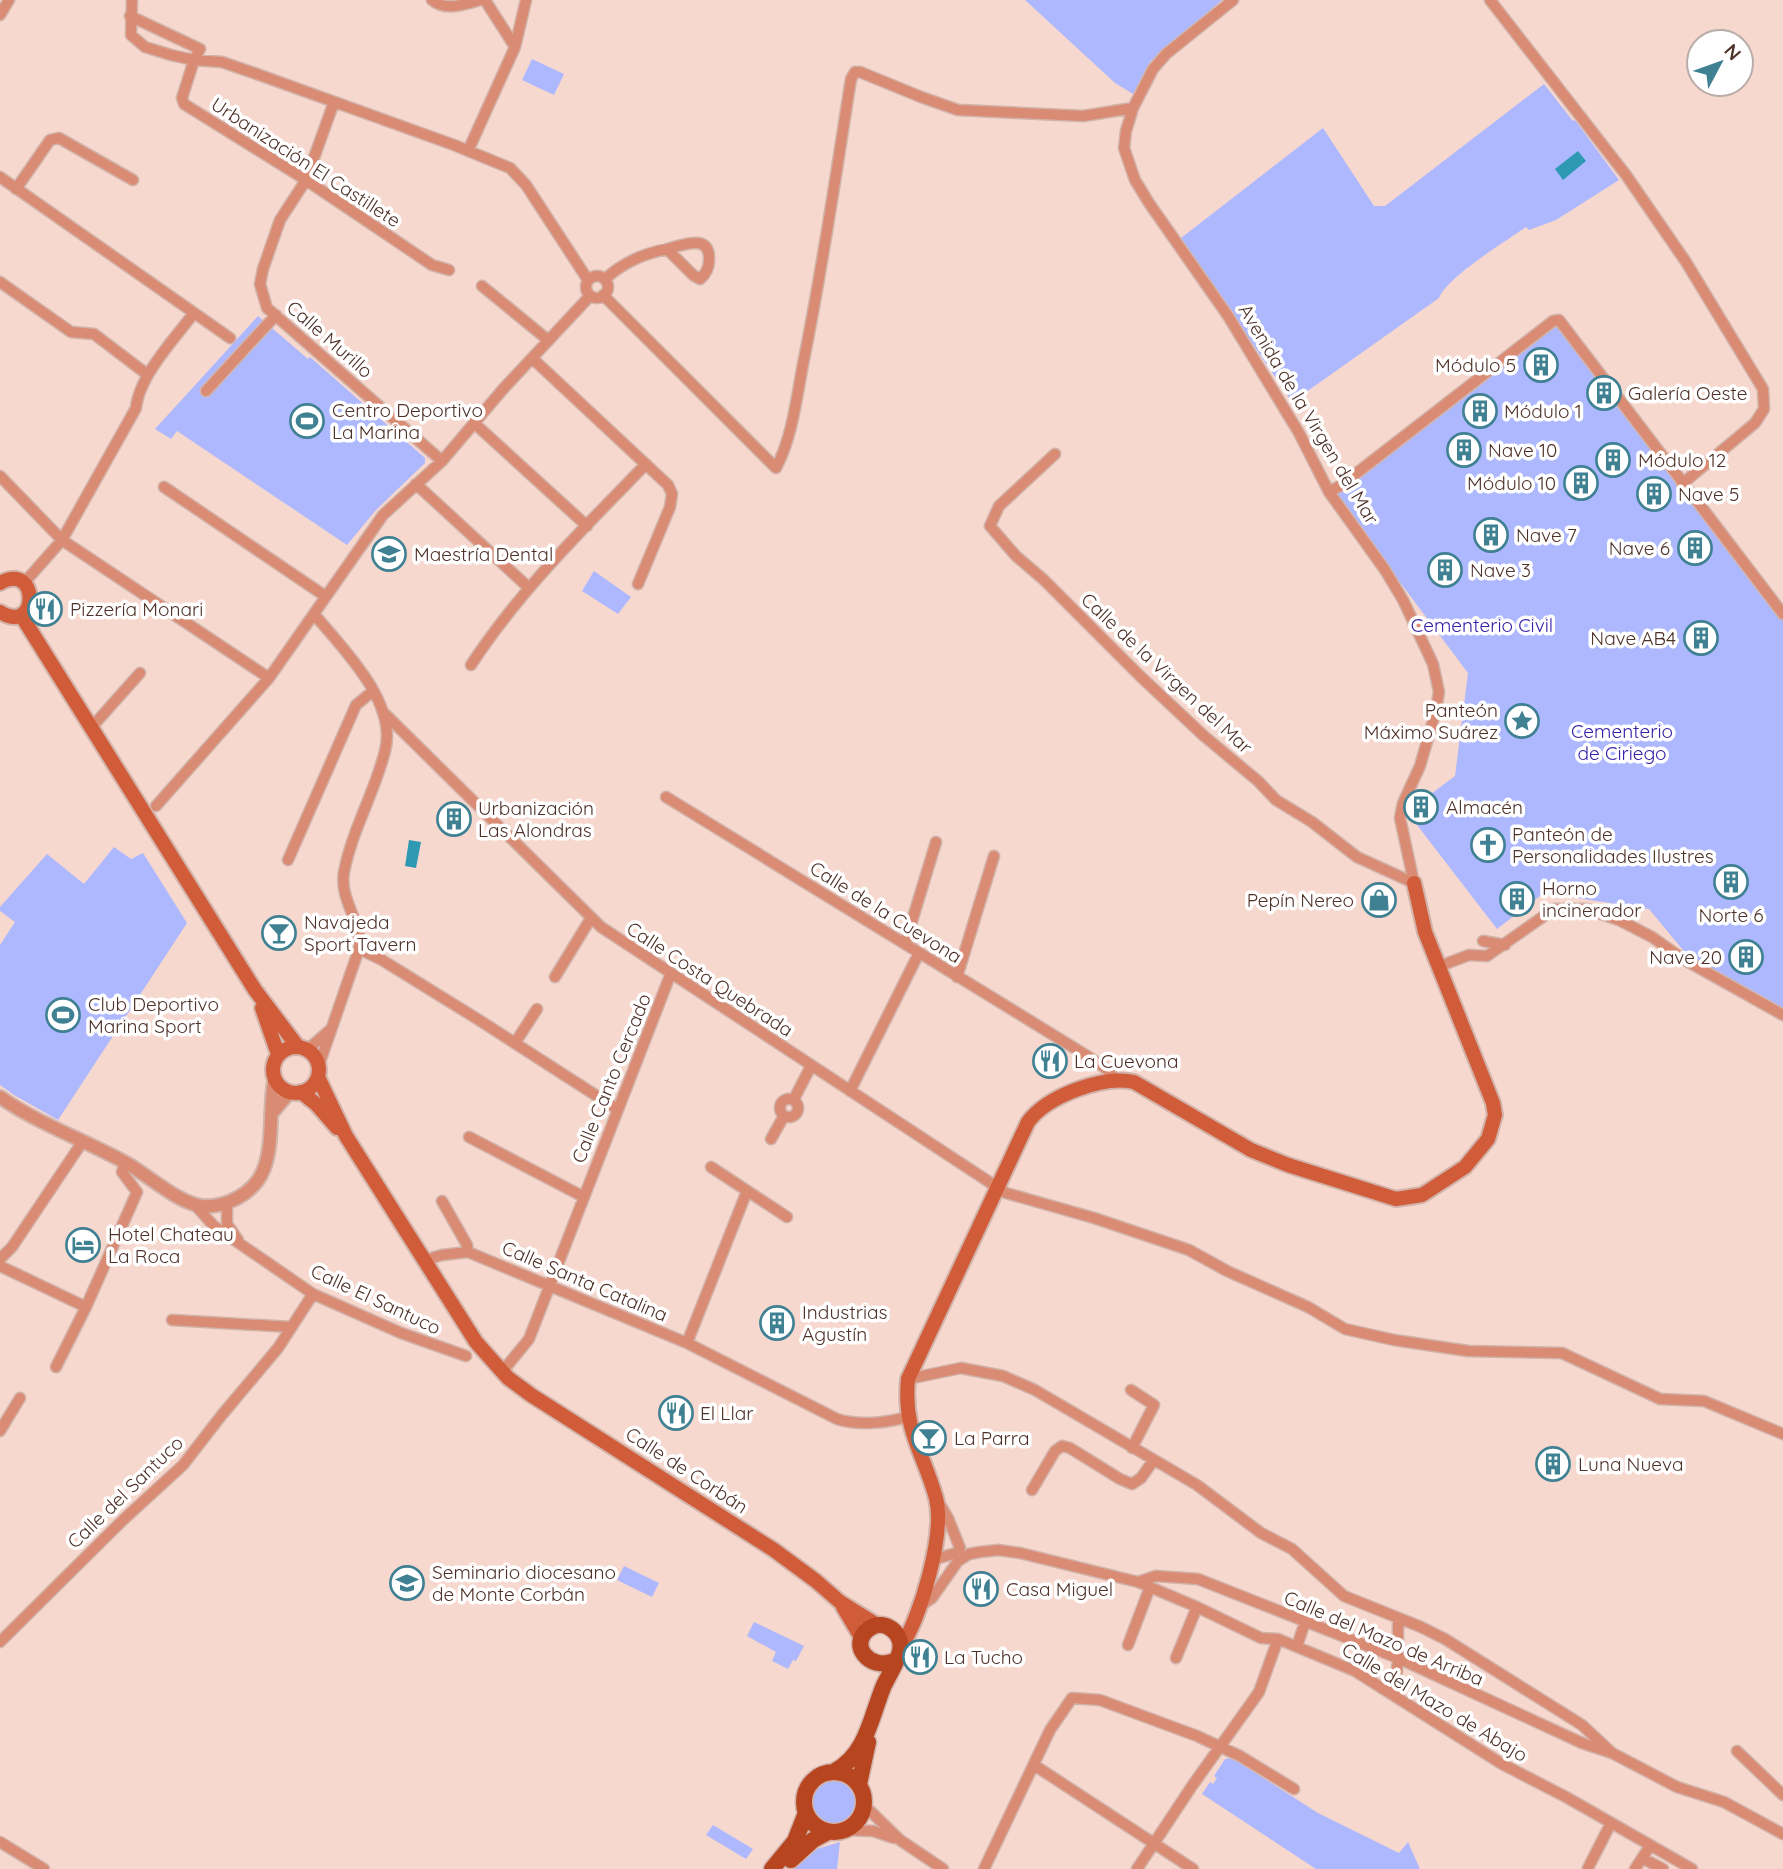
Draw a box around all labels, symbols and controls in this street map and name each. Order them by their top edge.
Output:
north arrow [1685,28,1755,98]
text: N [1719,39,1746,65]
street label: Urbanización El Castillete [207,92,405,232]
street label: Calle Murillo [282,295,378,383]
street label: Avenida de la Virgen del Mar [1234,300,1385,529]
building icon: Módulo 5 [1522,346,1560,384]
place label: Módulo 5 [1435,353,1516,377]
building icon: Galería Oeste [1585,374,1623,412]
place label: Galería Oeste [1628,381,1747,405]
building icon: Módulo 1 [1461,392,1499,430]
place label: Centro Deportivo La Marina [332,398,483,444]
place label: Módulo 1 [1504,399,1582,423]
sports icon: Centro Deportivo La Marina [288,402,326,440]
building icon: Nave 10 [1445,431,1483,469]
place label: Nave 10 [1488,438,1557,462]
building icon: Módulo 12 [1594,441,1632,479]
place label: Módulo 12 [1638,448,1726,472]
building icon: Módulo 10 [1562,464,1600,502]
place label: Módulo 10 [1467,471,1556,495]
building icon: Nave 5 [1635,475,1673,513]
place label: Nave 5 [1678,482,1739,506]
building icon: Nave 7 [1472,516,1510,554]
place label: Nave 7 [1516,523,1577,547]
building icon: Nave 6 [1676,529,1714,567]
school or university icon: Maestría Dental [370,535,408,573]
place label: Nave 6 [1609,536,1670,560]
place label: Maestría Dental [414,542,553,566]
building icon: Nave 3 [1426,551,1464,589]
place label: Nave 3 [1470,558,1531,582]
street label: Calle de la Virgen del Mar [1076,587,1258,759]
restaurant icon: Pizzería Monari [26,590,64,628]
place label: Pizzería Monari [70,597,203,621]
park label: Cementerio Civil [1411,613,1553,637]
building icon: Nave AB4 [1682,619,1720,657]
place label: Nave AB4 [1590,626,1676,650]
place label: Panteón Máximo Suárez [1364,698,1498,744]
place icon: Panteón Máximo Suárez [1503,702,1541,740]
park label: Cementerio de Ciriego [1571,719,1673,765]
building icon: Almacén [1402,788,1440,826]
place label: Almacén [1446,795,1523,819]
place label: Urbanización Las Alondras [478,796,594,842]
building icon: Urbanización Las Alondras [435,800,473,838]
place label: Panteón de Personalidades Ilustres [1512,822,1714,868]
church icon: Panteón de Personalidades Ilustres [1469,826,1507,864]
street label: Calle de la Cuevona [806,856,966,968]
building icon: Norte 6 [1712,863,1750,901]
place label: Horno incinerador [1542,876,1642,922]
building icon: Horno incinerador [1498,880,1536,918]
shop icon: Pepín Nereo [1360,881,1398,919]
place label: Pepín Nereo [1247,888,1354,912]
place label: Norte 6 [1698,903,1764,927]
place label: Navajeda Sport Tavern [304,910,416,956]
bar icon: Navajeda Sport Tavern [260,914,298,952]
street label: Calle Costa Quebrada [622,916,798,1042]
building icon: Nave 20 [1727,938,1765,976]
place label: Nave 20 [1649,945,1722,969]
street label: Calle Canto Cercado [566,990,656,1166]
place label: Club Deportivo Marina Sport [88,992,219,1038]
sports icon: Club Deportivo Marina Sport [44,996,82,1034]
restaurant icon: La Cuevona [1031,1042,1069,1080]
place label: La Cuevona [1074,1049,1179,1073]
place label: Hotel Chateau La Roca [108,1222,234,1268]
hotel icon: Hotel Chateau La Roca [64,1226,102,1264]
street label: Calle Santa Catalina [499,1235,671,1327]
street label: Calle El Santuco [307,1258,445,1340]
place label: Industrias Agustín [802,1300,888,1346]
building icon: Industrias Agustín [758,1304,796,1342]
restaurant icon: El Llar [657,1394,695,1432]
place label: El Llar [700,1401,754,1425]
bar icon: La Parra [910,1419,948,1457]
street label: Calle de Corbán [621,1422,753,1518]
place label: La Parra [954,1426,1029,1450]
street label: Calle del Santuco [62,1431,188,1553]
building icon: Luna Nueva [1534,1445,1572,1483]
place label: Luna Nueva [1578,1452,1683,1476]
place label: Seminario diocesano de Monte Corbán [432,1560,616,1606]
school or university icon: Seminario diocesano de Monte Corbán [388,1564,426,1602]
restaurant icon: Casa Miguel [962,1570,1000,1608]
place label: Casa Miguel [1006,1577,1113,1601]
street label: Calle del Mazo de Arriba [1281,1585,1487,1691]
street label: Calle del Mazo de Abajo [1338,1637,1532,1767]
restaurant icon: La Tucho [901,1638,939,1676]
place label: La Tucho [944,1645,1023,1669]

